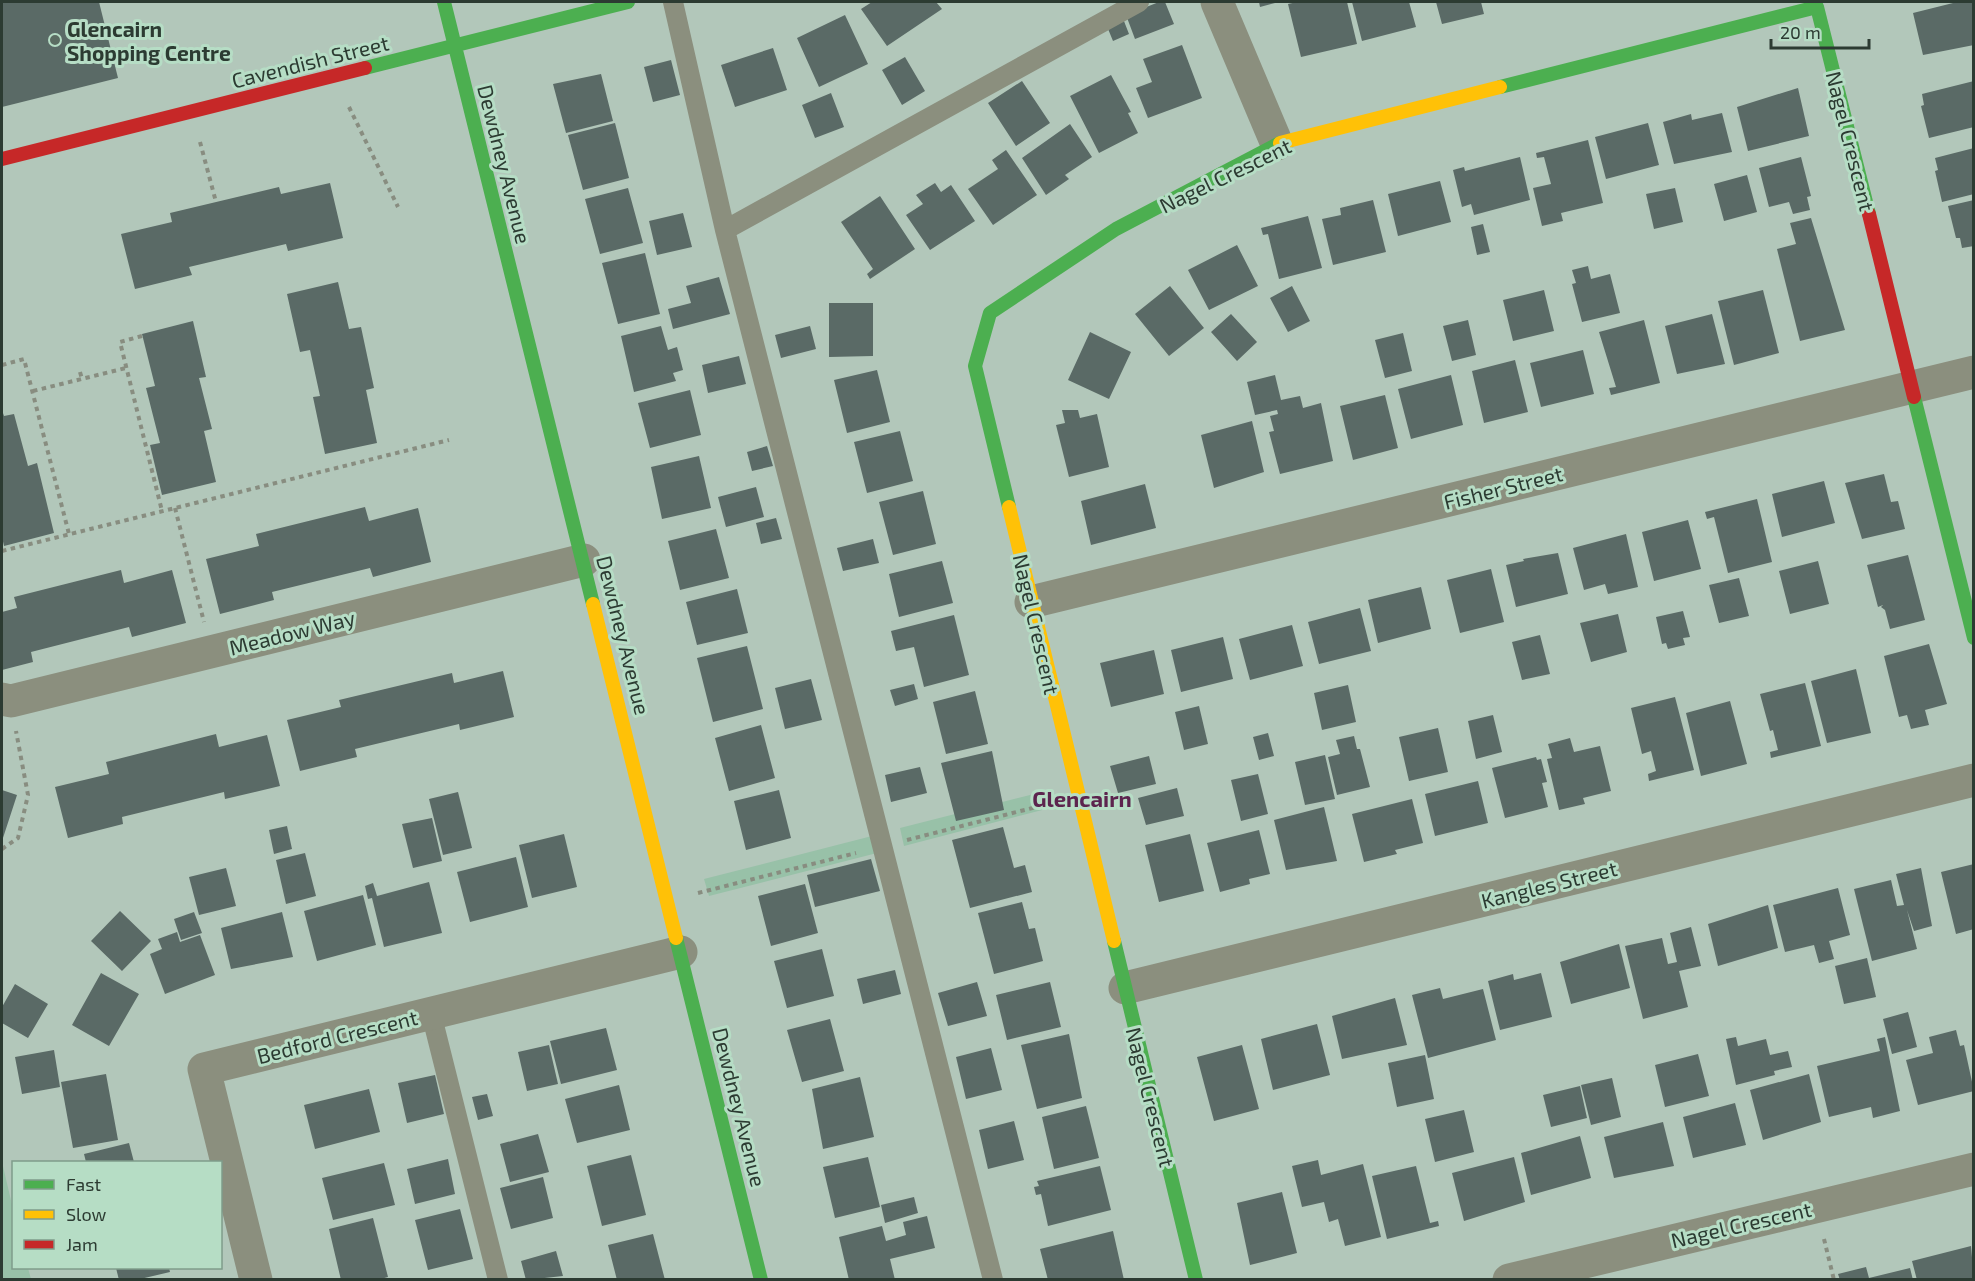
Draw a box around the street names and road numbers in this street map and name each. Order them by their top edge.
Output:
street label: Cavendish Street [229,29,391,93]
street label: Nagel Crescent [1822,68,1880,214]
street label: Dewdney Avenue [473,82,537,246]
street label: Nagel Crescent [1155,132,1295,218]
street label: Fisher Street [1441,460,1565,514]
street label: Nagel Crescent [1009,551,1065,697]
street label: Dewdney Avenue [592,553,656,717]
street label: Meadow Way [227,604,357,660]
street label: Kangles Street [1478,855,1620,913]
street label: Bedford Crescent [254,1004,420,1068]
street label: Nagel Crescent [1122,1024,1180,1170]
street label: Dewdney Avenue [708,1025,772,1189]
street label: Nagel Crescent [1668,1196,1814,1252]

